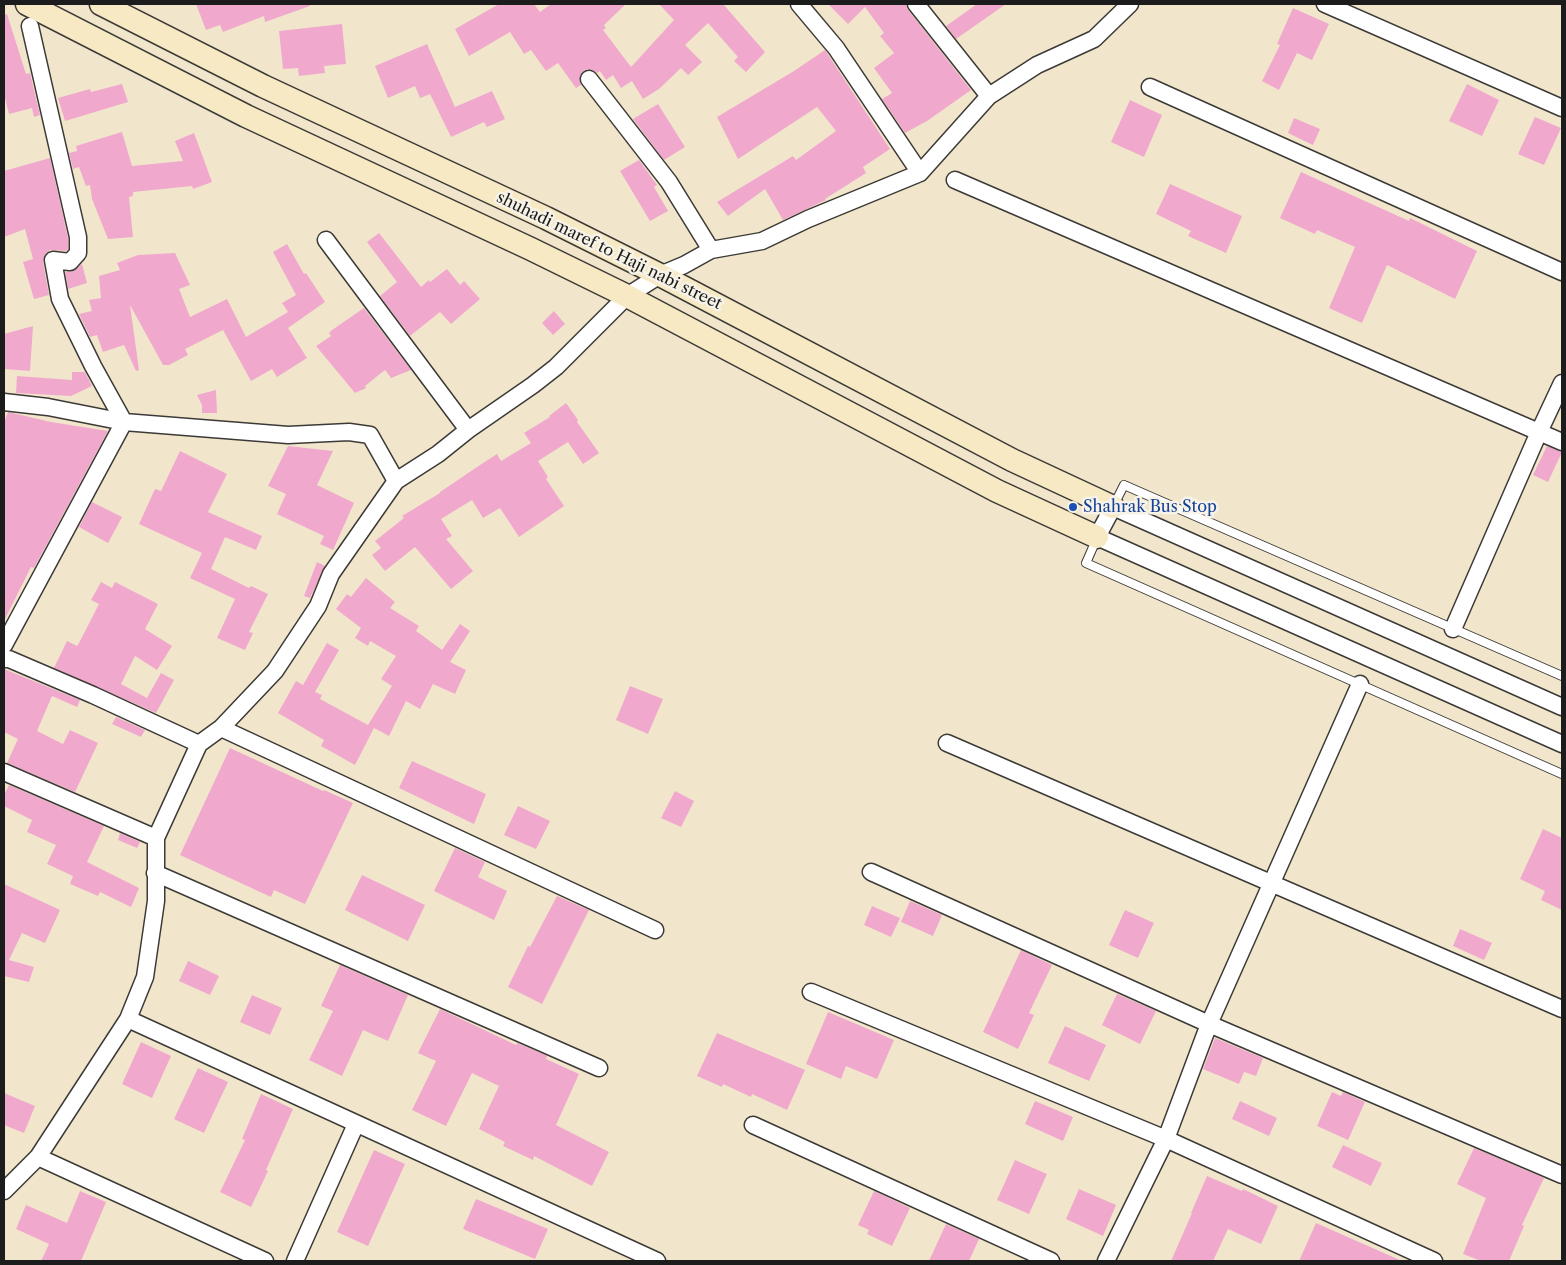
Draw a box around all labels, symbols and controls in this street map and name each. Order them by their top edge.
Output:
street label: shuhadi maref to Haji nabi street [493,188,725,314]
place label: Shahrak Bus Stop [1083,497,1217,517]
marker: Shahrak Bus Stop [1067,501,1079,513]

